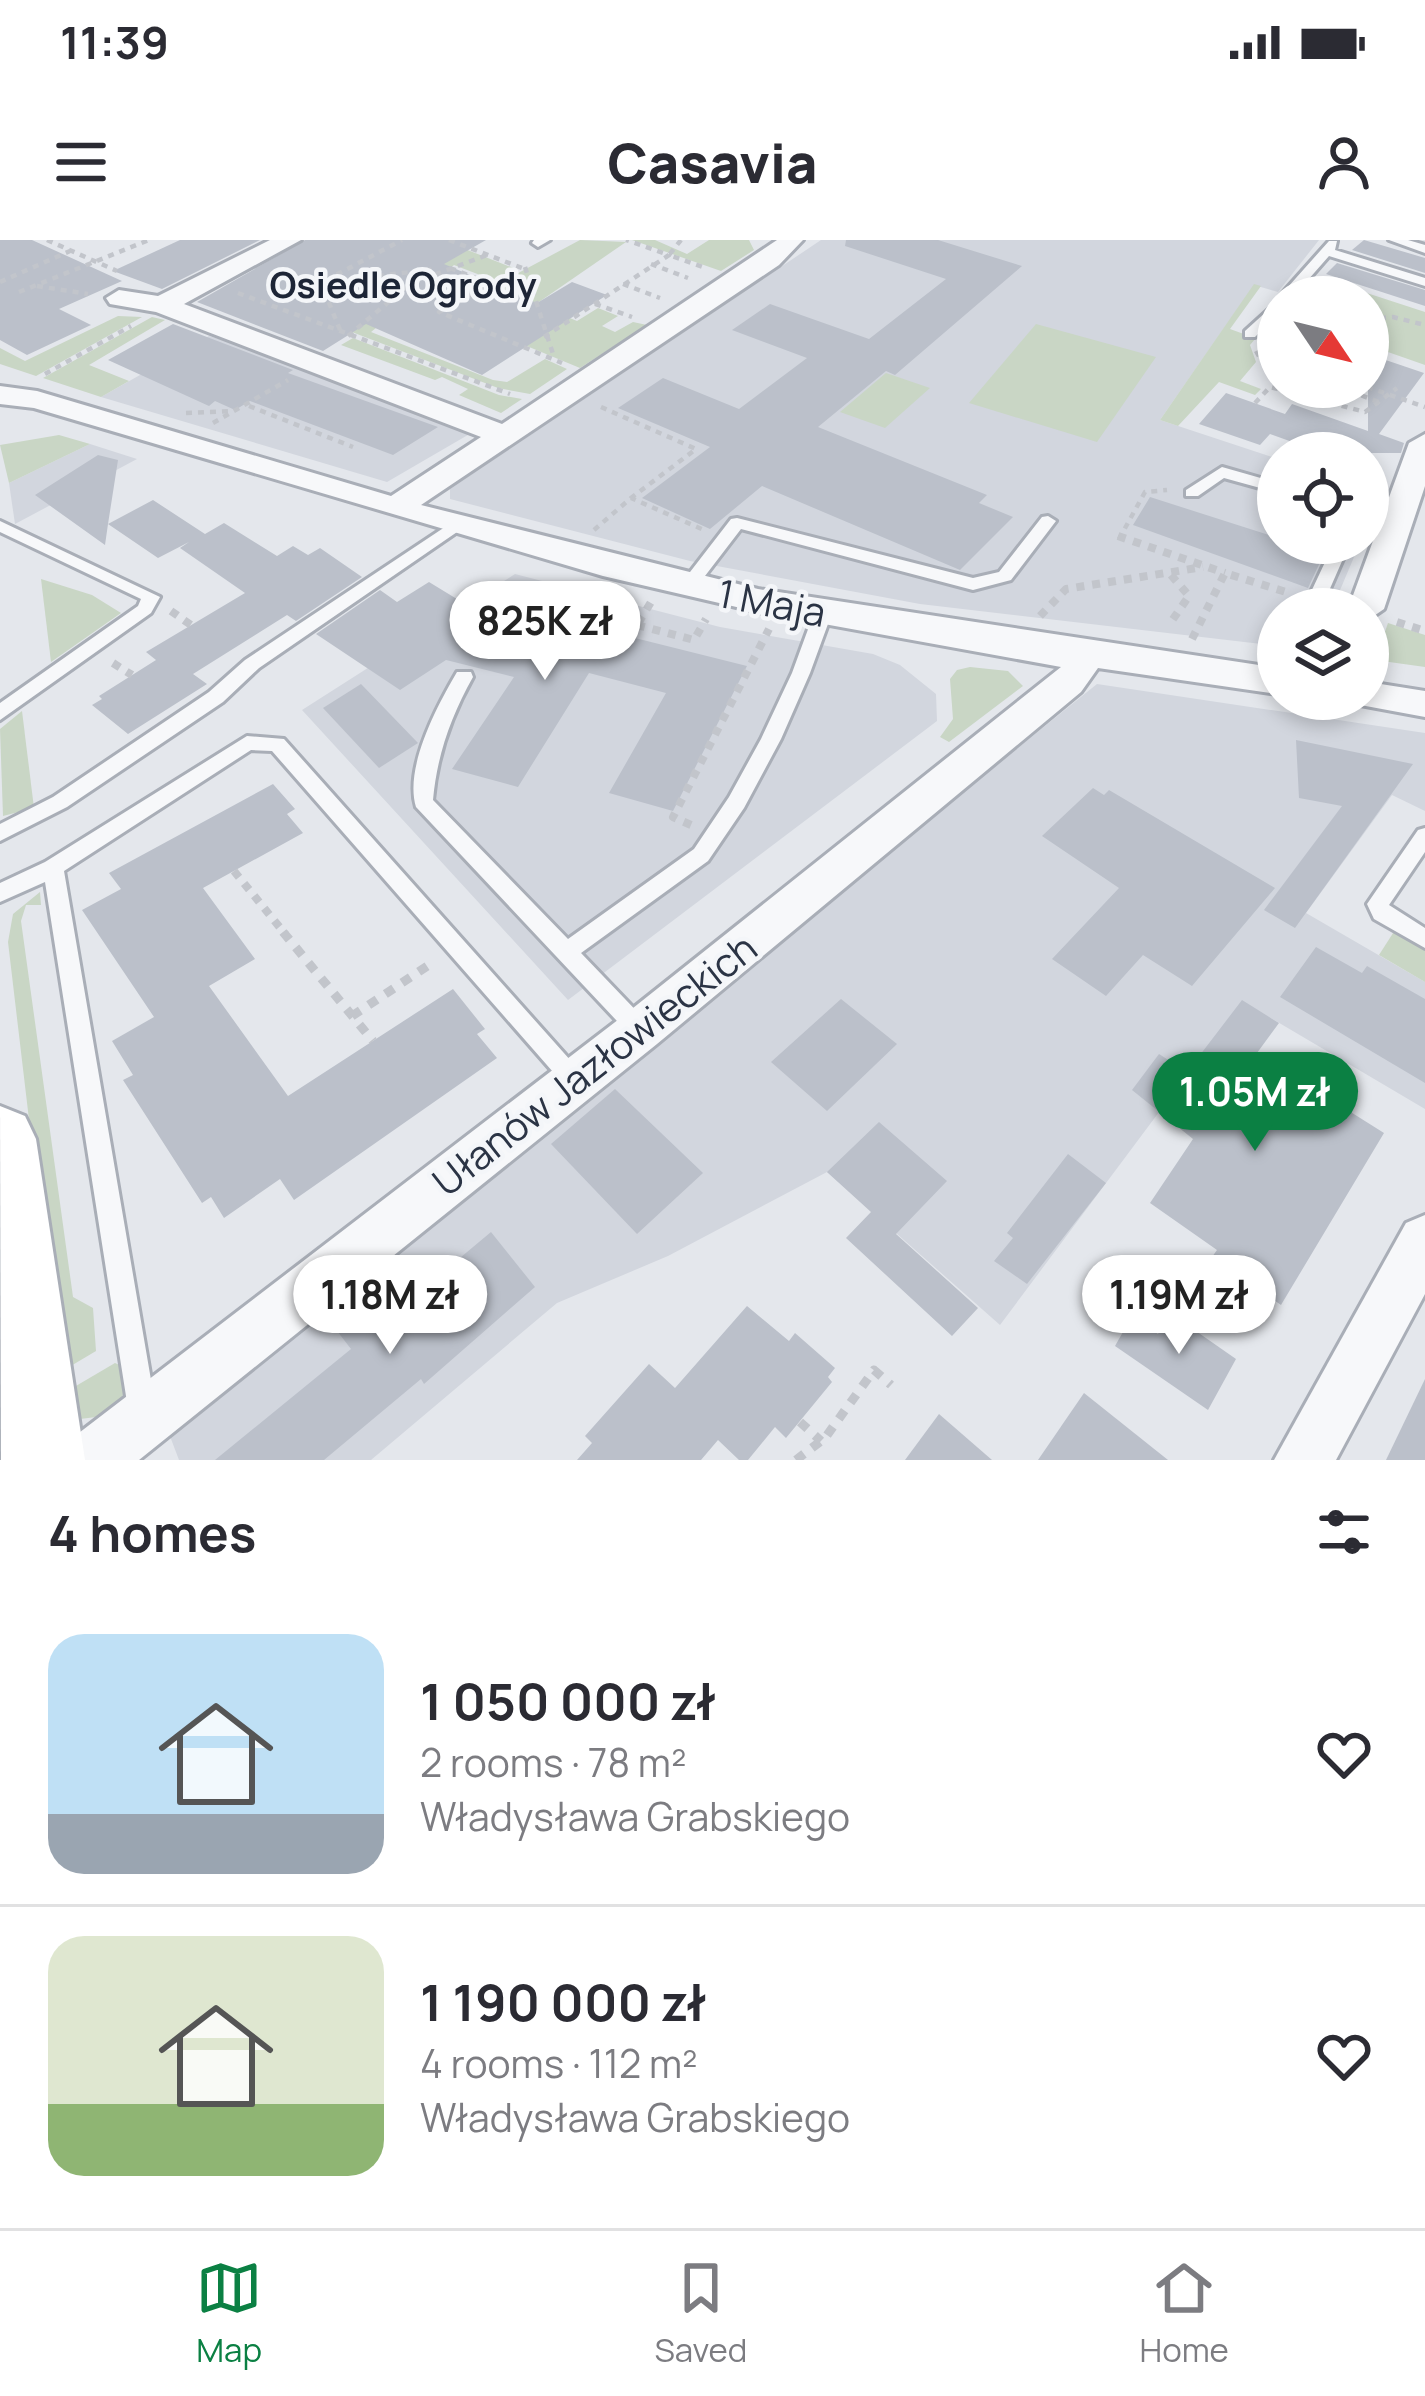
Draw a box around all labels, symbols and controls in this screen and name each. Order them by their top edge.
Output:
text: 11:39 [60,11,169,73]
text: Casavia [608,125,817,199]
icon: menu [48,129,114,195]
icon: person [1311,129,1377,195]
district label: Osiedle Ogrody [269,260,537,309]
north arrow [1257,276,1389,408]
map controls [1257,276,1389,720]
button: locate [1257,432,1389,564]
street label: 1 Maja [713,565,831,639]
pin: 825K zł [434,581,656,683]
button: layers [1257,588,1389,720]
text: 825K zł [476,593,614,647]
street label: Ułanów Jazłowieckich [421,920,767,1208]
pin: 1.05M zł [1131,1052,1379,1154]
text: 1.05M zł [1179,1064,1331,1118]
pin: 1.18M zł [266,1255,514,1357]
pin: 1.19M zł [1055,1255,1303,1357]
text: 1.18M zł [320,1267,460,1321]
text: 1.19M zł [1109,1267,1249,1321]
text: 4 homes [48,1498,256,1567]
icon: filters [1311,1499,1377,1565]
text: 1 050 000 zł [420,1666,716,1735]
icon: home [144,1682,288,1826]
icon: heart [1311,1721,1377,1787]
text: 2 rooms · 78 m² [420,1735,687,1789]
text: Władysława Grabskiego [420,1789,850,1843]
text: 1 190 000 zł [420,1967,707,2036]
icon: home [144,1984,288,2128]
icon: heart [1311,2023,1377,2089]
text: 4 rooms · 112 m² [420,2036,698,2090]
text: Władysława Grabskiego [420,2090,850,2144]
tab: Map [196,2255,262,2372]
tab: Saved [654,2255,747,2372]
tab: Home [1140,2255,1229,2372]

